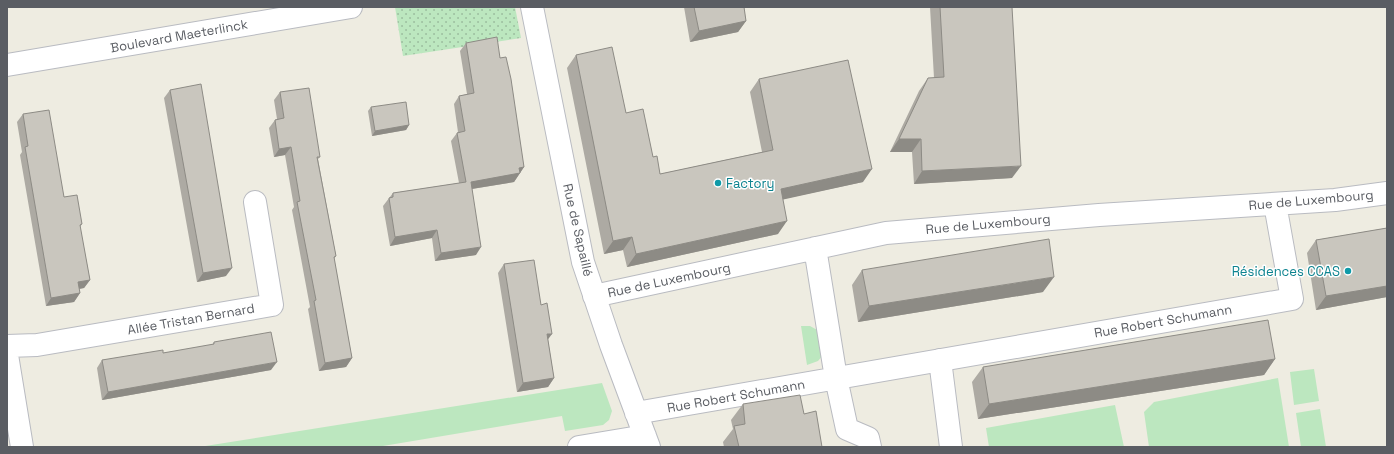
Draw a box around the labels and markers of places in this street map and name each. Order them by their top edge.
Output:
place label: Factory [726,175,774,192]
marker: Factory [713,178,723,188]
place label: Résidences CCAS [1232,263,1340,280]
marker: Résidences CCAS [1343,266,1353,276]

